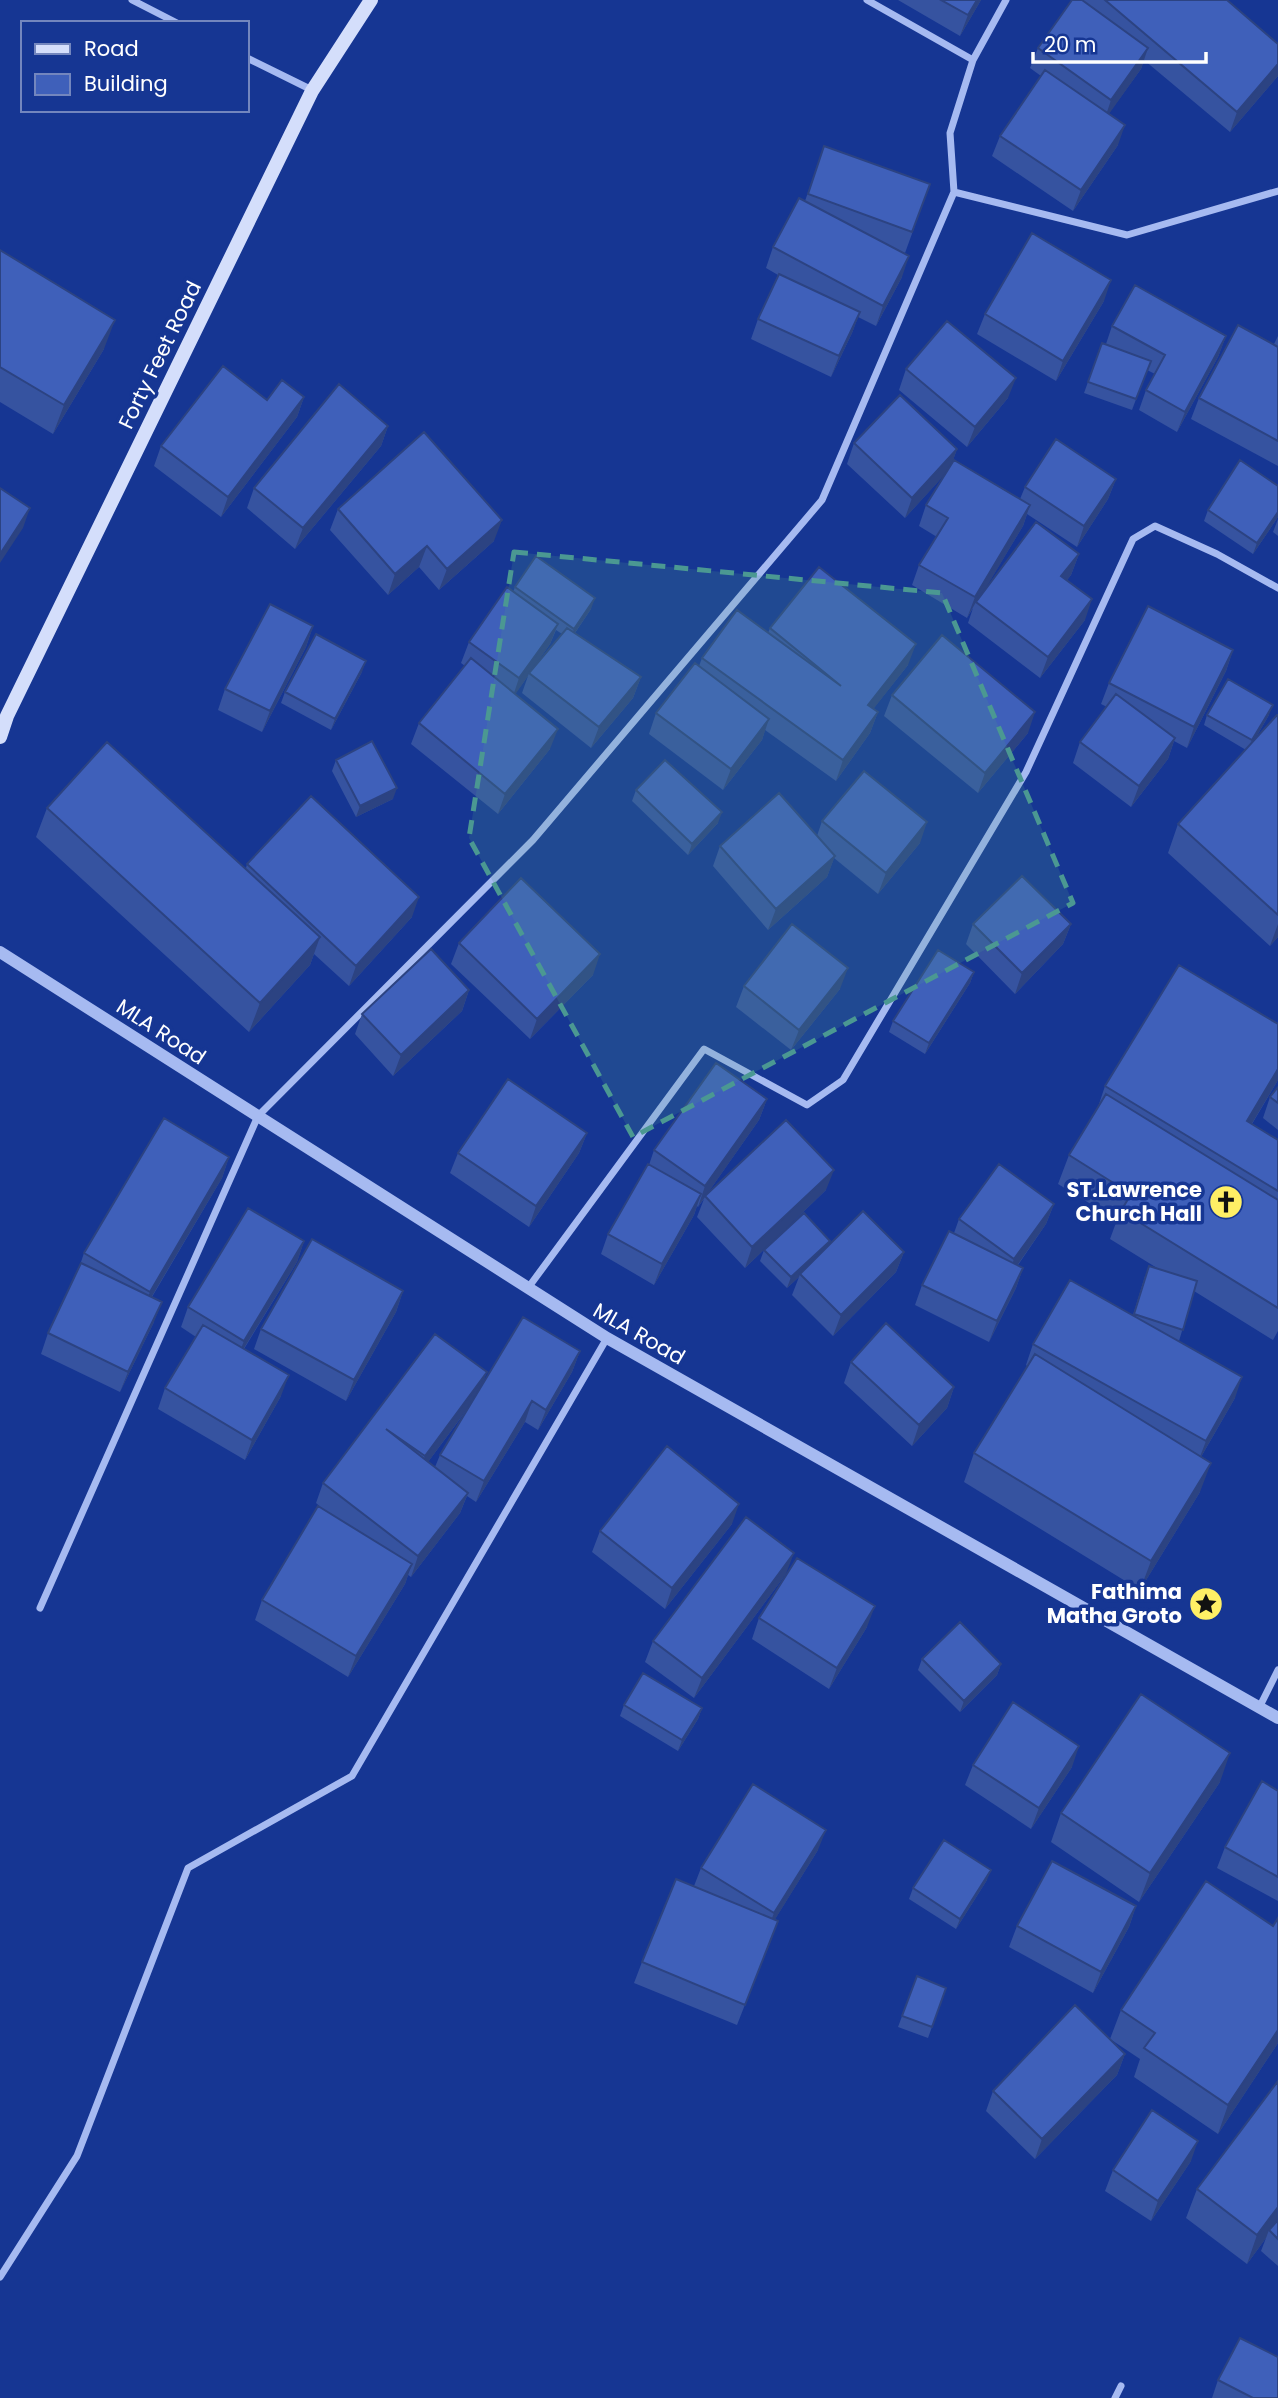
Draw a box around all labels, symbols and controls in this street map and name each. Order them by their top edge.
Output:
legend [21,21,248,112]
scale bar [1033,21,1206,65]
text: 20 m [1044,30,1097,59]
text: Road [84,34,139,63]
text: Building [84,69,168,98]
street label: Forty Feet Road [111,276,208,434]
street label: MLA Road [111,992,212,1071]
place label: ST.Lawrence Church Hall [1067,1175,1202,1228]
church icon: ST.Lawrence Church Hall [1207,1183,1245,1221]
street label: MLA Road [588,1296,690,1372]
place label: Fathima Matha Groto [1047,1577,1182,1630]
place icon: Fathima Matha Groto [1187,1585,1225,1623]

